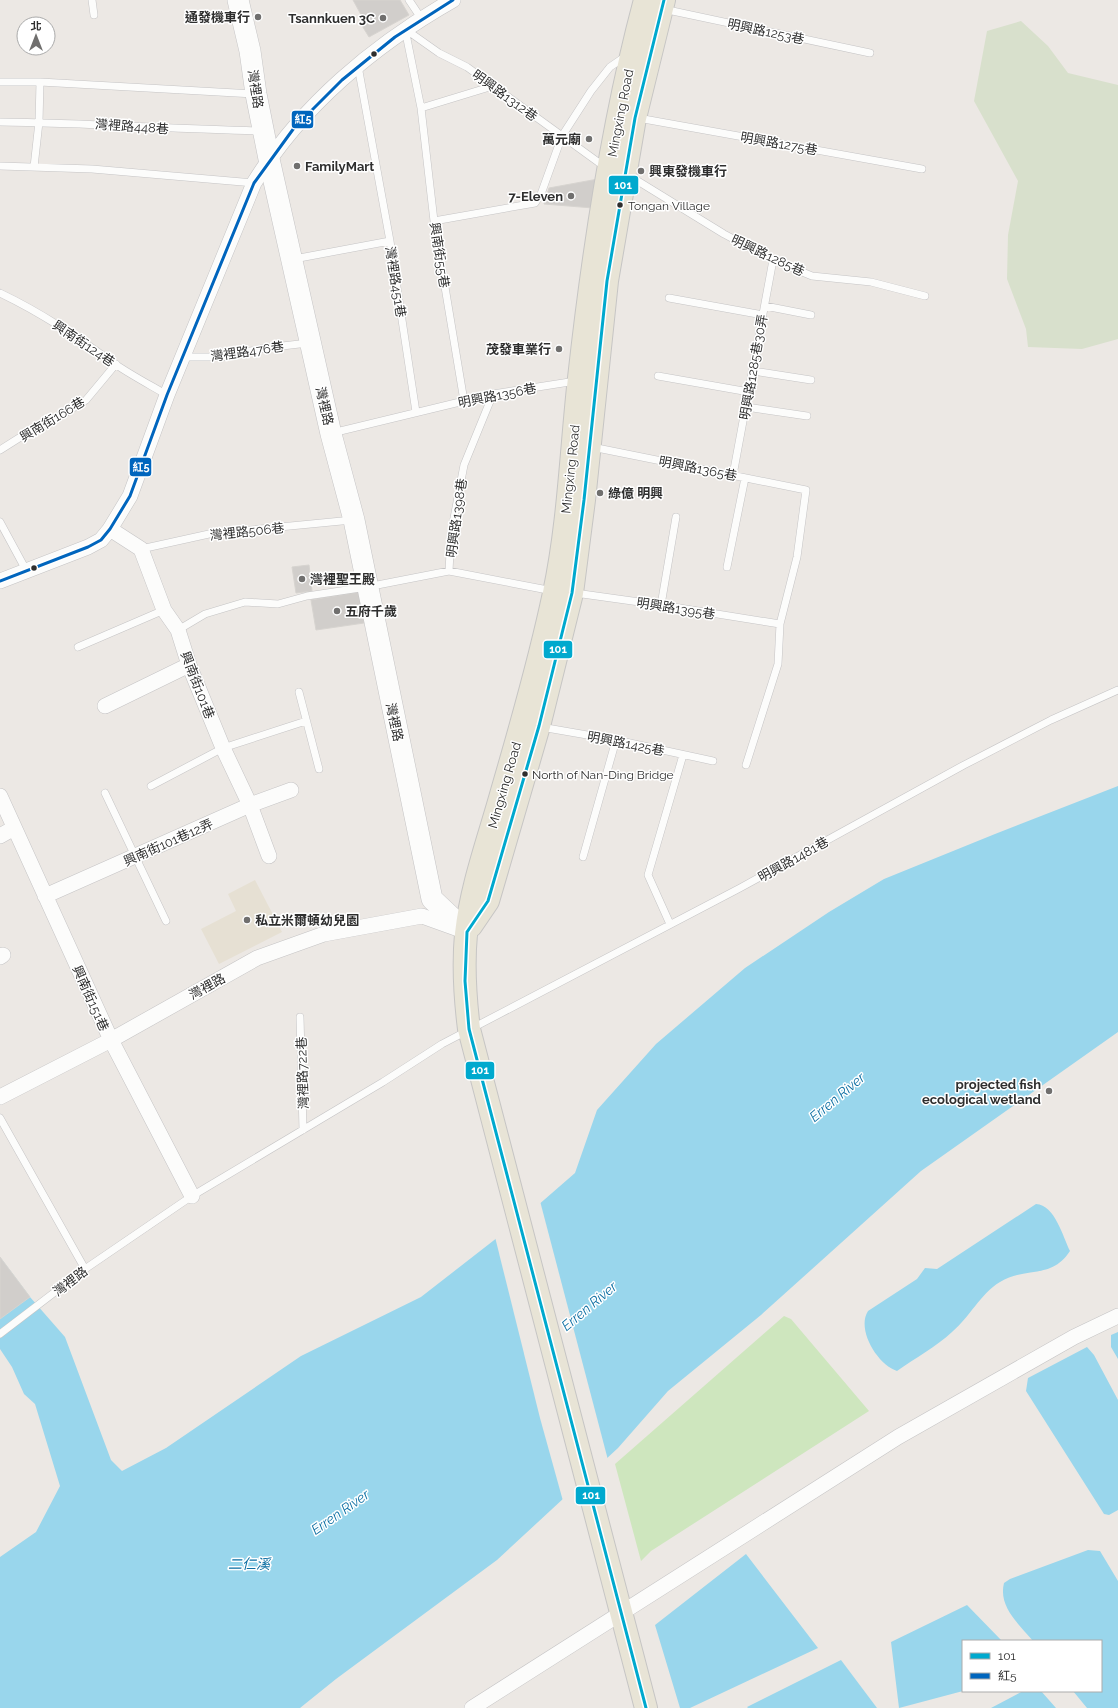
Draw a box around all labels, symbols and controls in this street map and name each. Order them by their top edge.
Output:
place label: 通發機車行 [185,10,250,25]
place label: Tsannkuen 3C [288,11,375,26]
marker: 通發機車行 [253,12,263,22]
marker: Tsannkuen 3C [378,13,388,23]
north arrow [16,16,56,56]
street label: 明興路1253巷 [726,16,806,47]
text: 北 [31,20,42,33]
unlabelled marker [369,49,379,59]
street label: 明興路1312巷 [469,67,540,124]
street label: Mingxing Road [605,68,636,158]
street label: 灣裡路 [245,69,266,110]
line badge: 紅5 [291,110,314,129]
text: 紅5 [294,113,312,126]
street label: 灣裡路448巷 [95,116,169,137]
street label: 明興路1275巷 [739,129,819,158]
place label: 萬元廟 [542,132,581,147]
marker: 萬元廟 [584,134,594,144]
place label: FamilyMart [305,159,374,174]
marker: FamilyMart [292,161,302,171]
place label: 興東發機車行 [649,164,727,179]
marker: 興東發機車行 [636,166,646,176]
line badge: 101 [608,175,639,195]
text: 101 [614,179,632,192]
place label: 7-Eleven [508,189,563,204]
marker: 7-Eleven [566,191,576,201]
place label: Tongan Village [628,199,710,213]
marker: Tongan Village [615,200,625,210]
street label: 興南街55巷 [427,221,452,289]
street label: 明興路1285巷 [729,232,807,279]
street label: 灣裡路451巷 [382,245,409,319]
street label: 明興路1285巷30弄 [737,313,770,421]
street label: 興南街124巷 [50,317,118,370]
street label: 灣裡路476巷 [209,339,285,364]
place label: 茂發車業行 [486,342,551,357]
marker: 茂發車業行 [554,344,564,354]
street label: 明興路1356巷 [457,381,538,410]
street label: 灣裡路 [313,385,336,427]
street label: 興南街166巷 [17,394,88,445]
street label: Mingxing Road [558,424,583,514]
street label: 明興路1365巷 [657,454,738,483]
line badge: 紅5 [129,457,152,477]
text: 紅5 [132,461,150,474]
street label: 明興路1398巷 [444,477,469,559]
place label: 綠億 明興 [608,486,663,501]
marker: 綠億 明興 [595,488,605,498]
street label: 灣裡路506巷 [209,520,285,543]
unlabelled marker [29,563,39,573]
place label: 灣裡聖王殿 [310,572,375,587]
marker: 灣裡聖王殿 [297,574,307,584]
street label: 明興路1395巷 [636,595,716,622]
place label: 五府千歲 [345,604,397,619]
marker: 五府千歲 [332,606,342,616]
line badge: 101 [543,640,573,659]
text: 101 [549,643,567,656]
street label: 興南街101巷 [178,649,217,721]
street label: 灣裡路 [383,701,406,743]
street label: 明興路1425巷 [586,729,666,758]
street label: Mingxing Road [485,740,524,830]
place label: North of Nan-Ding Bridge [532,768,674,782]
marker: North of Nan-Ding Bridge [520,769,530,779]
street label: 興南街101巷12弄 [121,816,215,869]
street label: 明興路1481巷 [756,834,831,885]
place label: 私立米爾頓幼兒園 [255,913,359,928]
marker: 私立米爾頓幼兒園 [242,915,252,925]
street label: 興南街151巷 [69,963,112,1033]
street label: 灣裡路 [187,970,228,1002]
street label: 灣裡路722巷 [294,1036,311,1109]
line badge: 101 [465,1061,495,1080]
text: 101 [471,1064,489,1077]
water label: Erren River [806,1069,869,1125]
place label: projected fish ecological wetland [922,1077,1041,1107]
marker: projected fish ecological wetland [1044,1086,1054,1096]
street label: 灣裡路 [50,1264,90,1299]
water label: Erren River [558,1278,621,1334]
water label: Erren River [308,1486,373,1538]
line badge: 101 [575,1486,606,1505]
text: 101 [582,1489,600,1502]
water label: 二仁溪 [228,1556,272,1572]
legend [962,1640,1102,1692]
text: 101 [998,1649,1016,1663]
text: 紅5 [998,1669,1017,1683]

